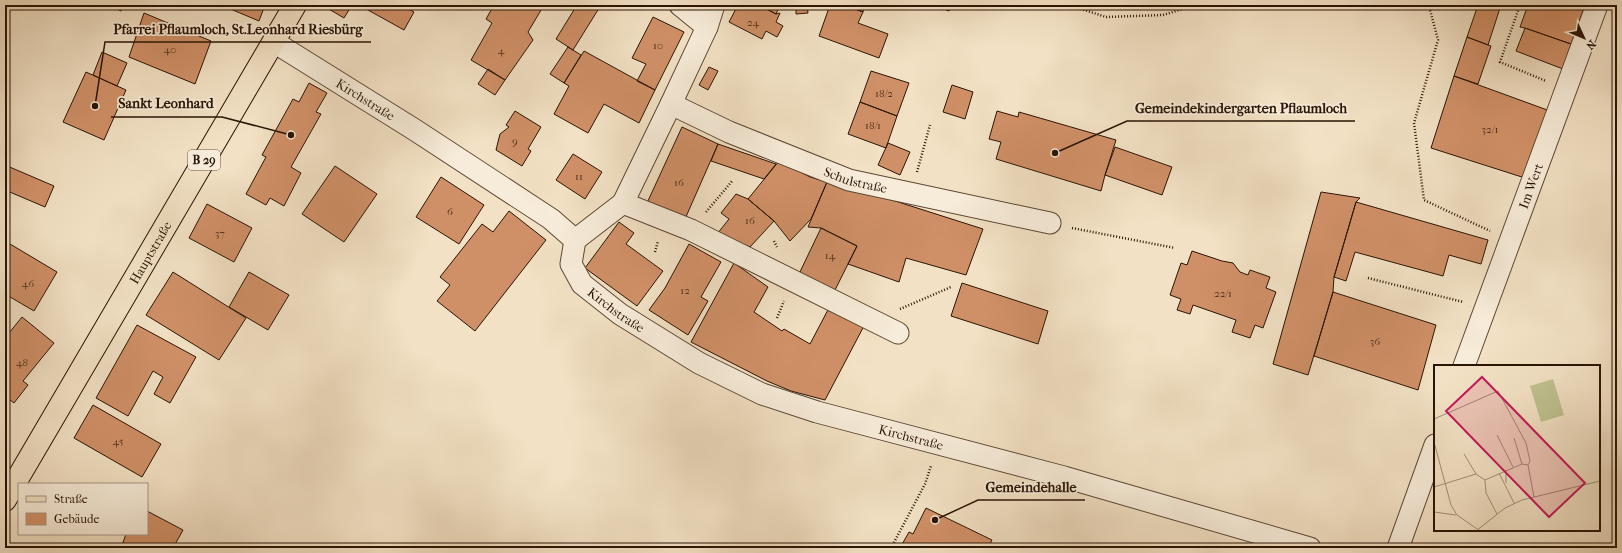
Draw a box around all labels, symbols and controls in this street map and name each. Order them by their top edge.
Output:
callout: Pfarrei Pflaumloch, St.Leonhard Riesbürg [105,16,371,42]
house number: 24 [747,16,760,29]
north arrow [1564,18,1604,58]
text: Pfarrei Pflaumloch, St.Leonhard Riesbürg [113,21,363,38]
text: N [1583,37,1598,53]
house number: 10 [653,39,663,52]
house number: 40 [164,43,176,56]
house number: 4 [498,44,505,57]
street label: Kirchstraße [333,76,398,124]
house number: 18/2 [875,87,893,100]
callout: Sankt Leonhard [111,91,222,117]
text: Sankt Leonhard [118,95,215,112]
callout: Gemeindekindergarten Pflaumloch [1127,95,1355,121]
text: Gemeindekindergarten Pflaumloch [1135,100,1348,117]
house number: 18/1 [865,119,881,132]
house number: 32/1 [1482,123,1498,136]
house number: 9 [512,135,518,148]
road number: B 29 [188,150,220,170]
street label: Im Wert [1516,161,1546,211]
street label: Schulstraße [822,164,889,196]
house number: 11 [575,170,583,183]
house number: 16 [674,176,684,189]
house number: 6 [447,205,453,218]
house number: 16 [745,214,755,227]
street label: Hauptstraße [126,218,175,287]
house number: 37 [215,227,225,240]
house number: 14 [825,249,836,262]
house number: 46 [22,277,34,290]
street label: Kirchstraße [585,284,648,336]
house number: 12 [680,284,690,297]
house number: 22/1 [1214,287,1232,300]
house number: 36 [1370,335,1380,348]
house number: 48 [16,356,28,369]
inset map [1434,365,1600,531]
street label: Kirchstraße [877,422,946,453]
house number: 45 [113,435,124,448]
callout: Gemeindehalle [978,474,1085,500]
text: Gemeindehalle [986,479,1077,496]
legend [18,483,148,535]
text: Straße [54,492,88,506]
text: Gebäude [54,512,99,526]

